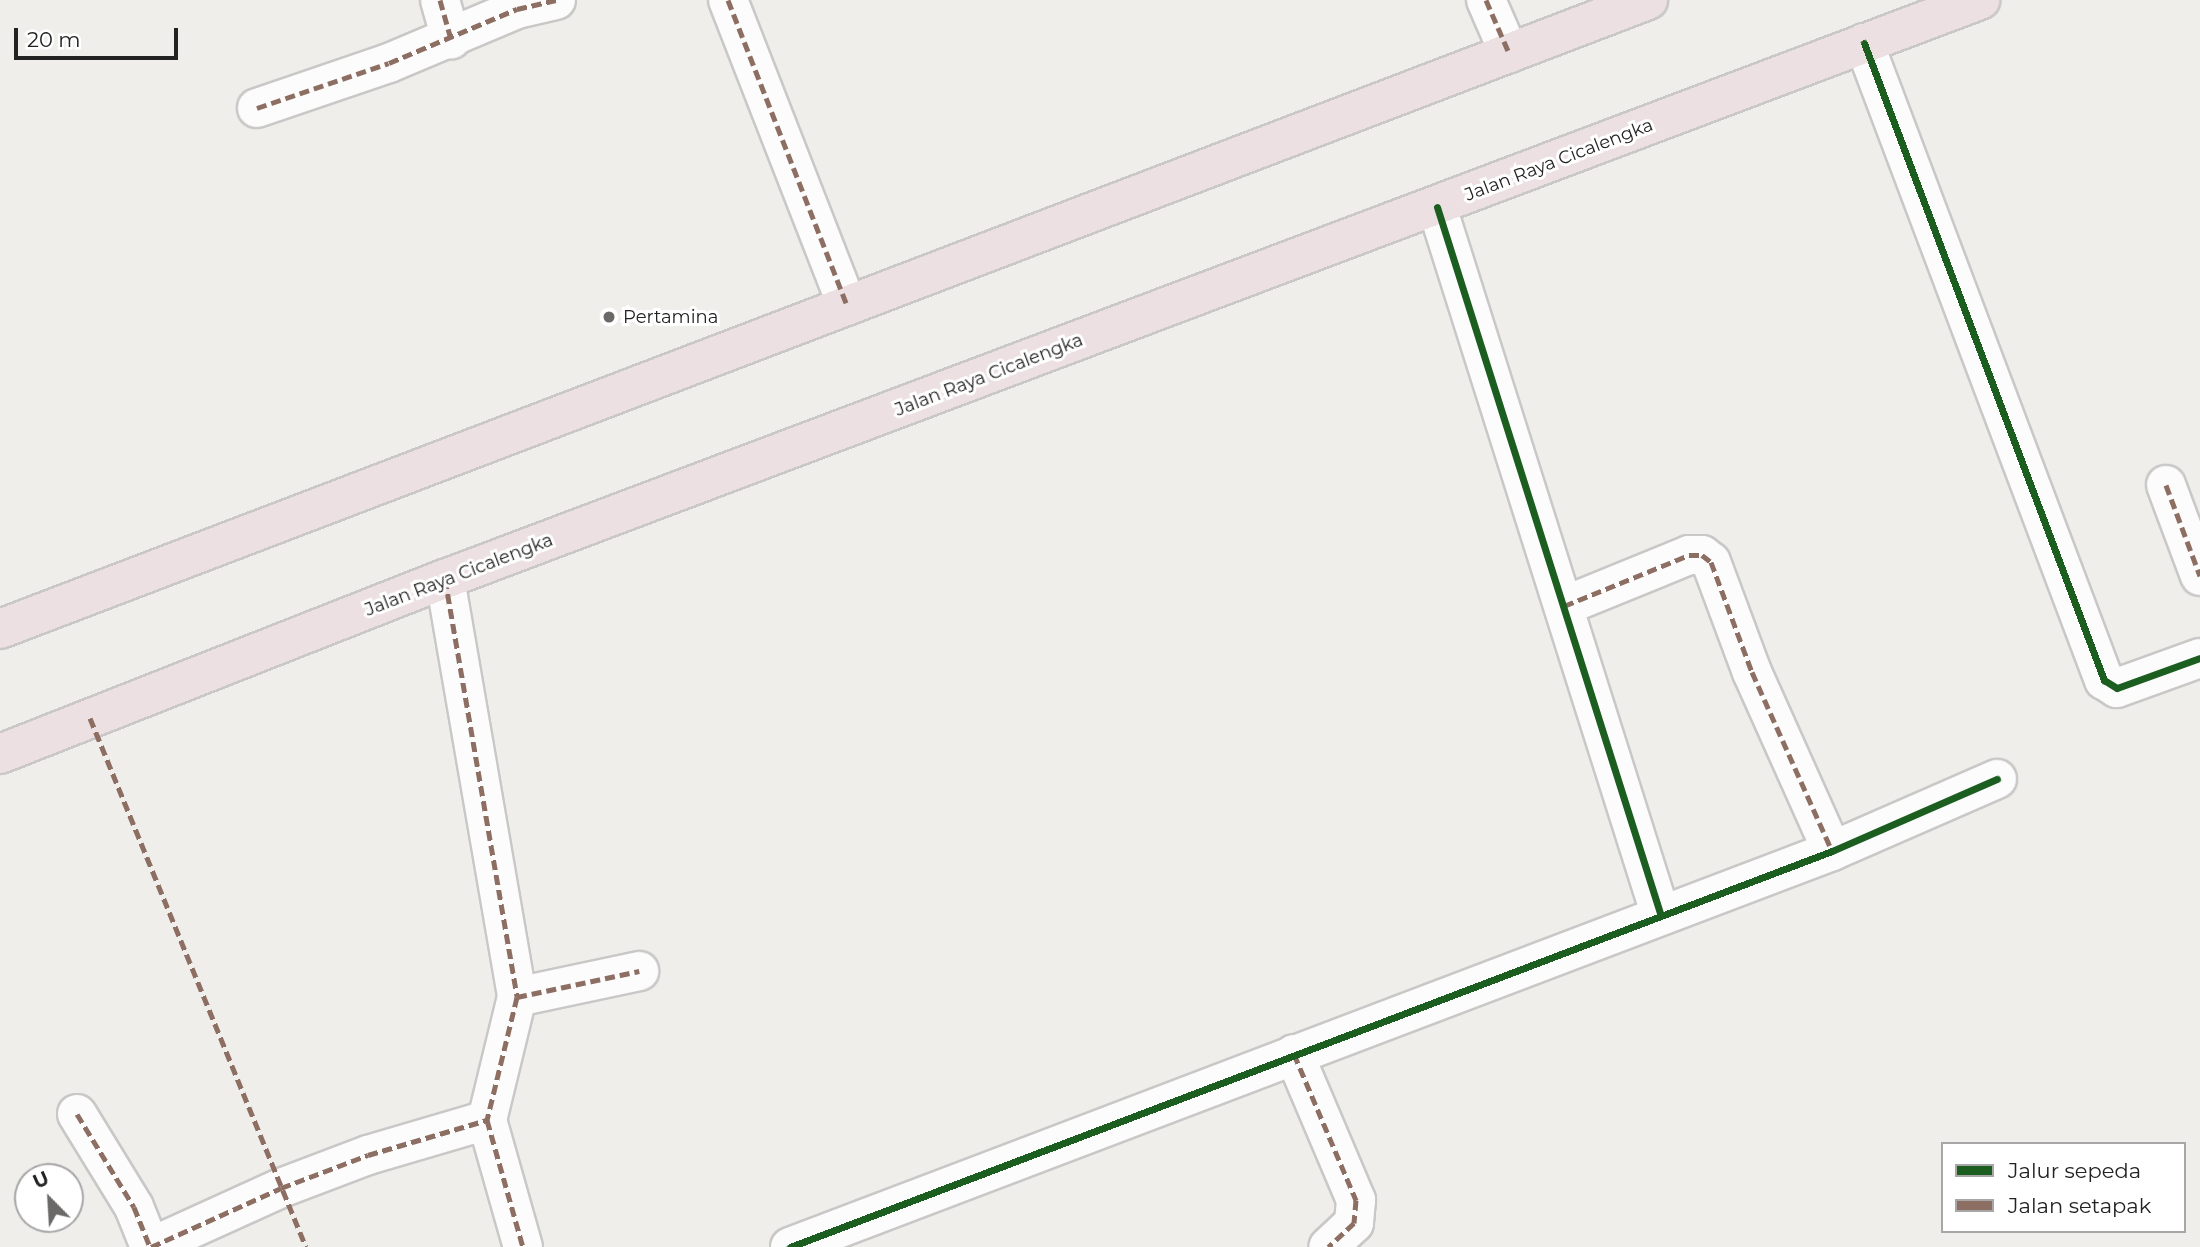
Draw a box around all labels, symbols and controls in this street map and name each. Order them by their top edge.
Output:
scale bar [18,14,182,58]
text: 20 m [27,27,81,52]
street label: Jalan Raya Cicalengka [1462,114,1656,206]
place label: Pertamina [623,306,718,328]
marker: Pertamina [601,309,617,325]
street label: Jalan Raya Cicalengka [892,329,1086,421]
street label: Jalan Raya Cicalengka [362,529,556,621]
legend [1941,1142,2186,1233]
text: Jalur sepeda [2008,1158,2141,1183]
north arrow [14,1163,84,1233]
text: U [30,1167,53,1194]
text: Jalan setapak [2008,1193,2151,1218]

